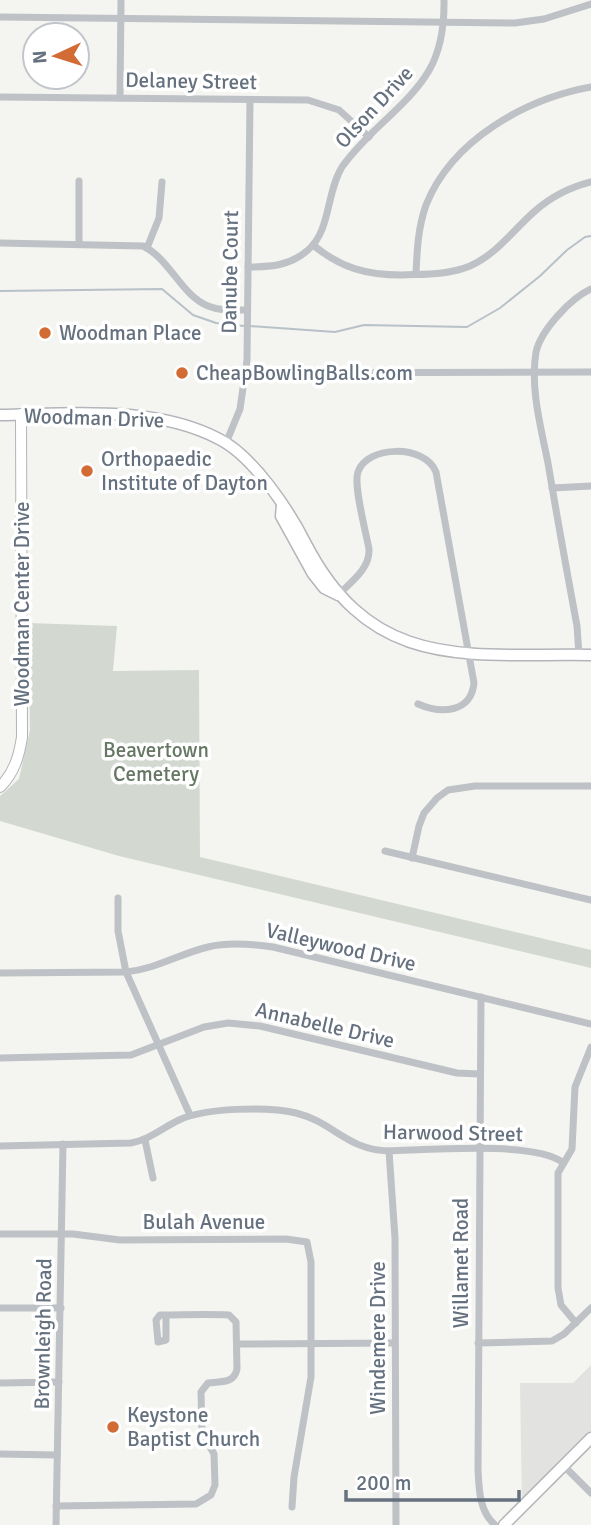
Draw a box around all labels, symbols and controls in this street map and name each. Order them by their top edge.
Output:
north arrow [21,21,91,91]
text: N [28,50,52,65]
street label: Olson Drive [329,60,419,154]
street label: Delaney Street [125,67,257,95]
street label: Danube Court [216,210,244,334]
place label: Woodman Place [59,320,201,346]
marker: Woodman Place [37,325,53,341]
place label: CheapBowlingBalls.com [196,360,413,386]
marker: CheapBowlingBalls.com [174,365,190,381]
street label: Woodman Drive [23,403,165,433]
place label: Orthopaedic Institute of Dayton [101,446,268,496]
marker: Orthopaedic Institute of Dayton [79,463,95,479]
street label: Woodman Center Drive [9,502,35,706]
park label: Beavertown Cemetery [103,737,209,787]
street label: Valleywood Drive [263,917,419,977]
street label: Annabelle Drive [253,996,397,1054]
street label: Harwood Street [383,1119,523,1147]
street label: Willamet Road [448,1198,474,1328]
street label: Bulah Avenue [143,1209,265,1235]
street label: Brownleigh Road [29,1258,57,1410]
street label: Windemere Drive [365,1261,391,1415]
place label: Keystone Baptist Church [127,1402,260,1452]
marker: Keystone Baptist Church [105,1419,121,1435]
scale bar [346,1458,519,1502]
text: 200 m [356,1470,411,1496]

